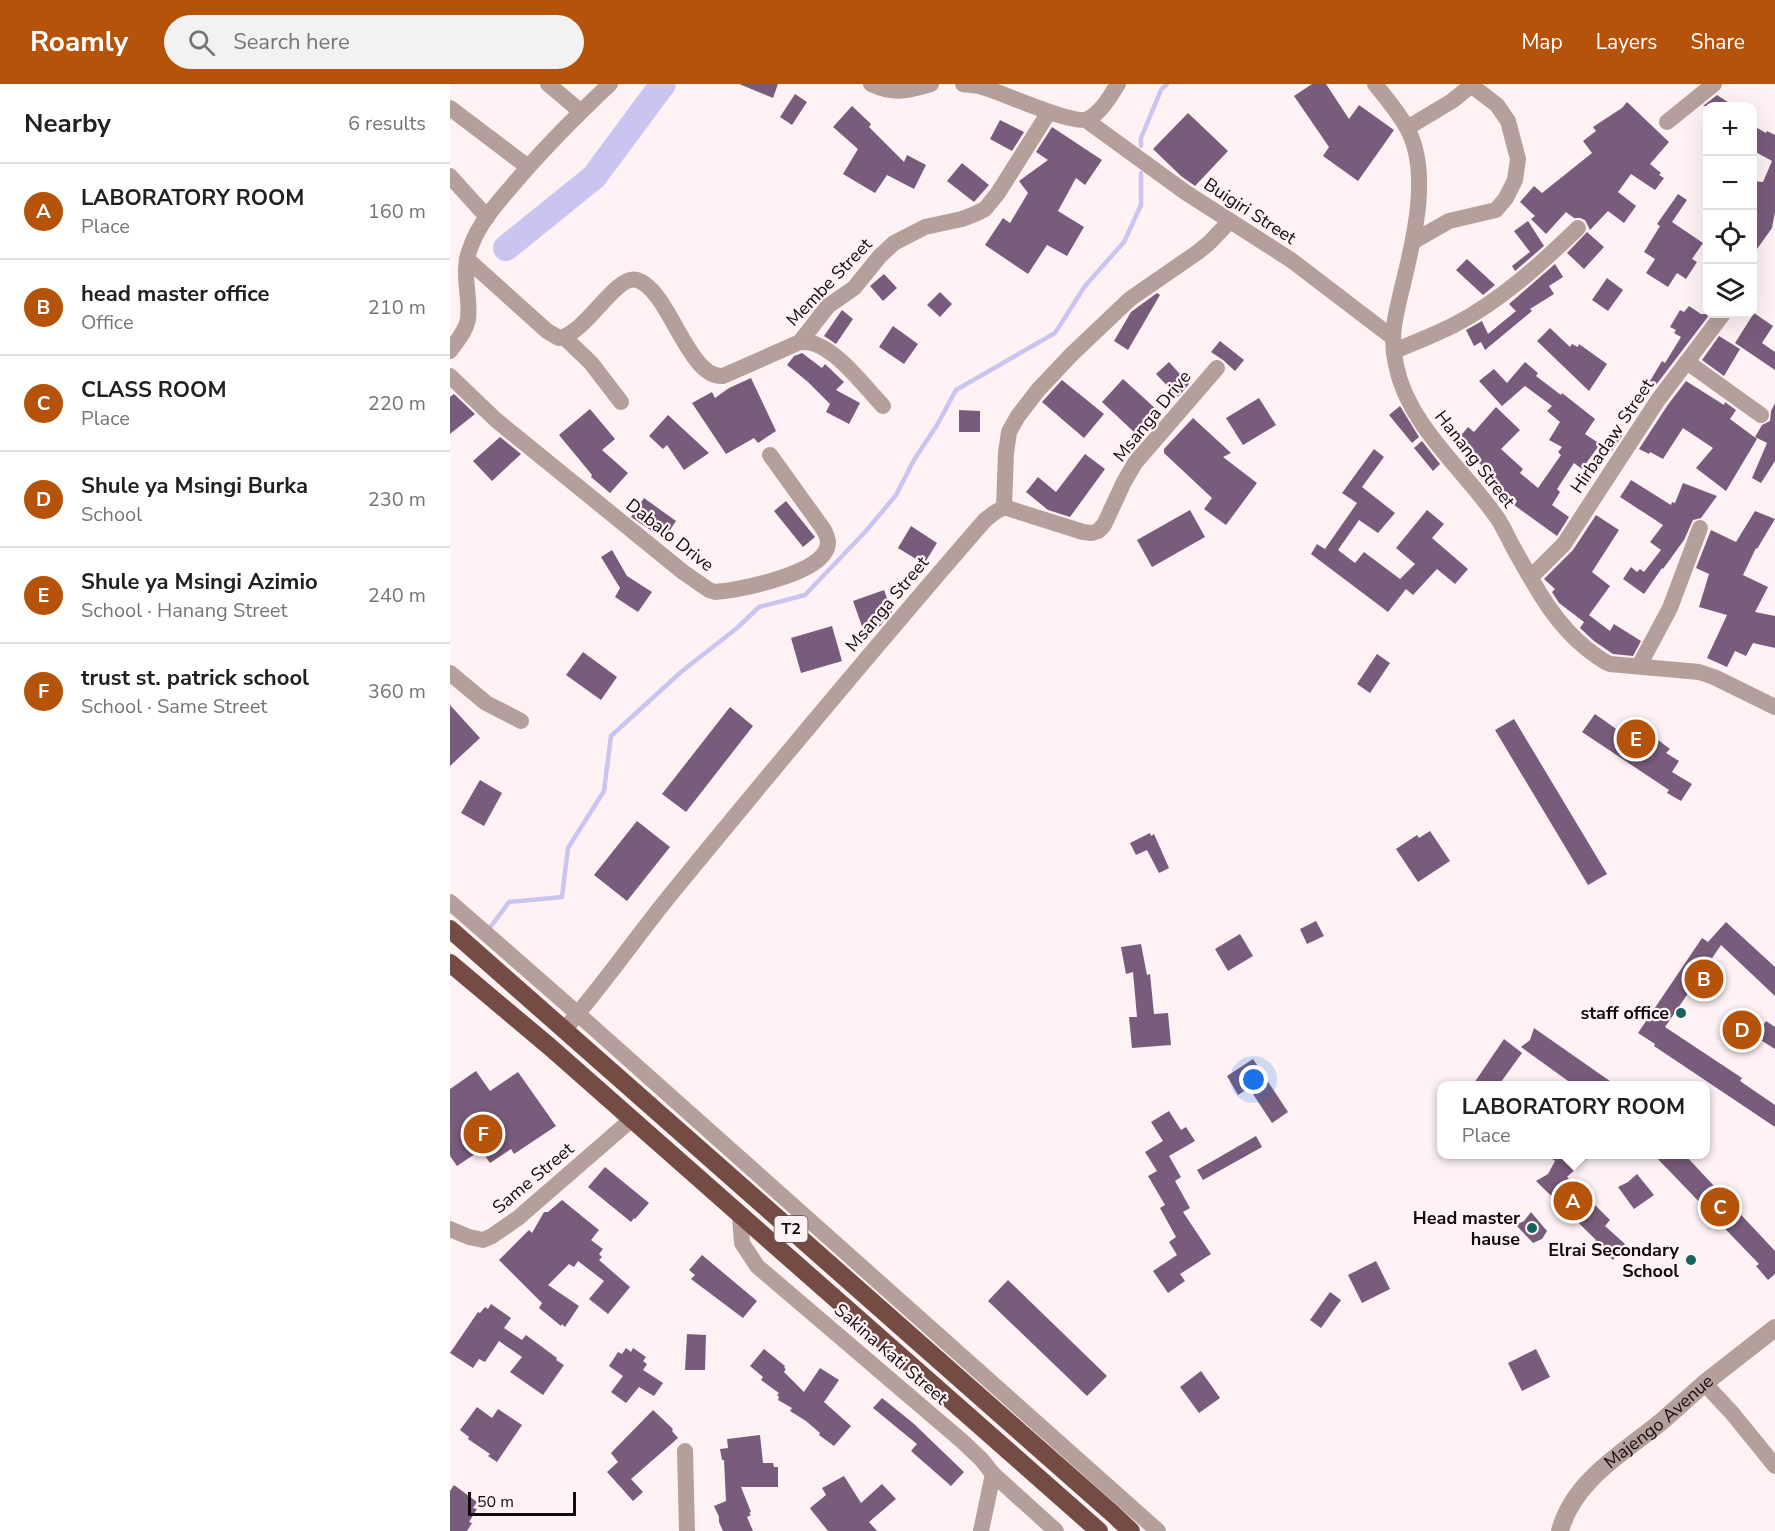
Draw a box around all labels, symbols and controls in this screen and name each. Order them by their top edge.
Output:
search box [164,15,584,69]
text: Roamly [30,23,128,61]
icon: search [185,26,218,59]
text: Search here [233,27,350,57]
text: Map [1521,28,1563,56]
text: Layers [1596,28,1657,56]
text: Share [1690,28,1745,56]
map controls [1703,102,1757,318]
button: + [1703,102,1757,156]
text: Nearby [24,106,111,141]
text: 6 results [348,110,426,137]
button: − [1703,156,1757,210]
street label: Buigiri Street [1199,172,1301,250]
text: LABORATORY ROOM [81,183,304,213]
text: A [36,198,51,225]
text: 160 m [368,198,426,225]
button: locate [1703,210,1757,264]
text: Place [81,213,130,240]
street label: Membe Street [781,232,878,331]
button: layers [1703,264,1757,318]
text: head master office [81,279,269,309]
text: B [37,294,50,321]
text: 210 m [368,294,426,321]
text: Office [81,309,134,336]
street label: Msanga Drive [1108,365,1196,467]
street label: Hirbadaw Street [1565,374,1660,498]
text: CLASS ROOM [81,375,227,405]
text: C [37,390,50,417]
text: 220 m [368,390,426,417]
text: Place [81,405,130,432]
street label: Hanang Street [1429,405,1521,513]
text: Shule ya Msingi Burka [81,471,308,501]
text: D [36,486,51,513]
text: 230 m [368,486,426,513]
street label: Dabalo Drive [621,493,719,577]
text: School [81,501,142,528]
street label: Msanga Street [840,551,934,657]
text: Shule ya Msingi Azimio [81,567,318,597]
text: E [38,582,49,609]
text: 240 m [368,582,426,609]
text: School · Hanang Street [81,597,288,624]
text: trust st. patrick school [81,663,309,693]
text: F [38,678,49,705]
text: 360 m [368,678,426,705]
text: School · Same Street [81,693,267,720]
pin: E [1616,716,1656,762]
pin: B [1684,956,1724,1002]
place label: staff office [1581,1001,1669,1025]
marker: staff office [1674,1006,1688,1020]
pin: D [1722,1008,1762,1052]
your location [1239,1065,1268,1094]
popup [1437,1081,1710,1159]
text: LABORATORY ROOM [1462,1092,1685,1122]
pin: F [464,1112,502,1156]
text: Place [1462,1122,1511,1149]
street label: Same Street [487,1136,579,1219]
pin: A [1554,1178,1592,1224]
pin: C [1700,1184,1740,1230]
place label: Head master hause [1413,1206,1520,1251]
road number: T2 [774,1216,808,1242]
marker: Head master hause [1525,1221,1539,1235]
place label: Elrai Secondary School [1548,1238,1680,1283]
marker: Elrai Secondary School [1684,1253,1698,1267]
street label: Sakina Kati Street [829,1298,953,1410]
street label: Majengo Avenue [1599,1369,1718,1474]
scale bar [468,1489,576,1516]
text: 50 m [477,1491,514,1513]

